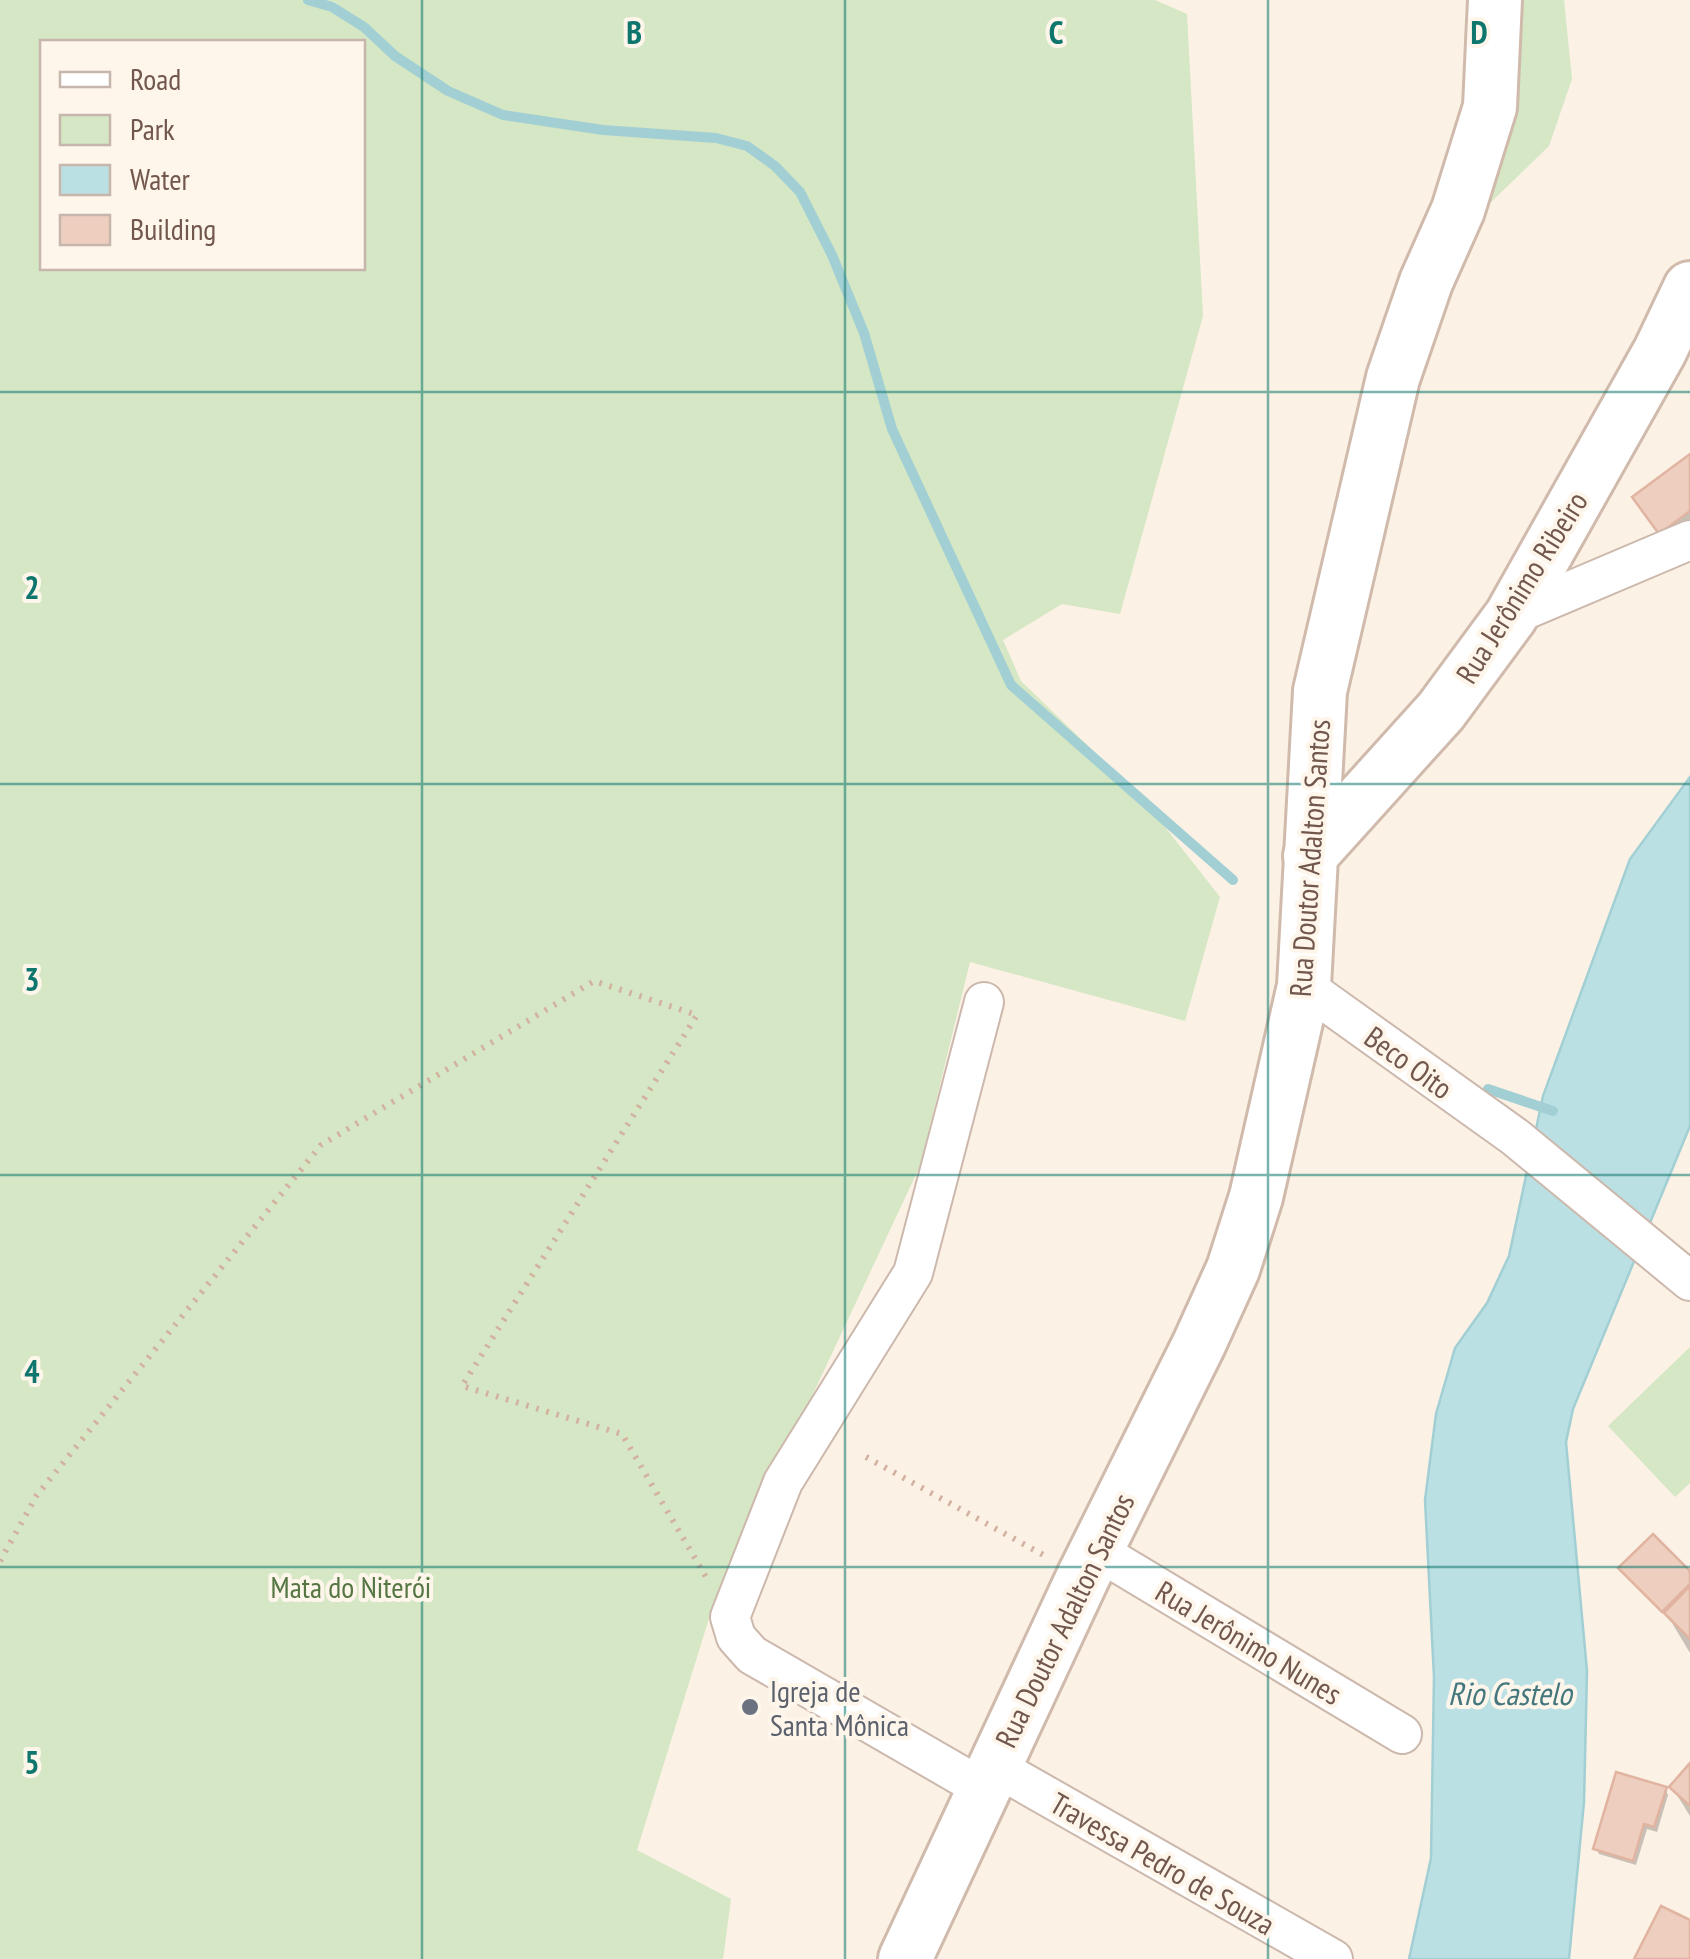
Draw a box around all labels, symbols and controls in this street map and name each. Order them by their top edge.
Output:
text: B [626,11,642,53]
text: C [1049,11,1064,53]
text: D [1470,11,1488,53]
legend [40,40,365,270]
text: Road [130,59,181,98]
text: Park [130,109,175,148]
text: Water [130,159,191,198]
text: Building [130,209,216,248]
street label: Rua Jerônimo Ribeiro [1446,484,1596,690]
text: 2 [24,566,40,608]
street label: Rua Doutor Adalton Santos [1280,718,1338,998]
text: 3 [24,958,40,1000]
street label: Beco Oito [1357,1017,1461,1107]
text: 4 [24,1350,40,1392]
street label: Rua Doutor Adalton Santos [986,1486,1142,1754]
park label: Mata do Niterói [271,1567,431,1606]
street label: Rua Jerônimo Nunes [1149,1571,1349,1713]
place label: Igreja de Santa Mônica [770,1671,909,1744]
water label: Rio Castelo [1448,1672,1574,1714]
marker: Igreja de Santa Mônica [739,1696,761,1718]
text: 5 [24,1741,40,1783]
street label: Travessa Pedro de Souza [1044,1783,1282,1943]

